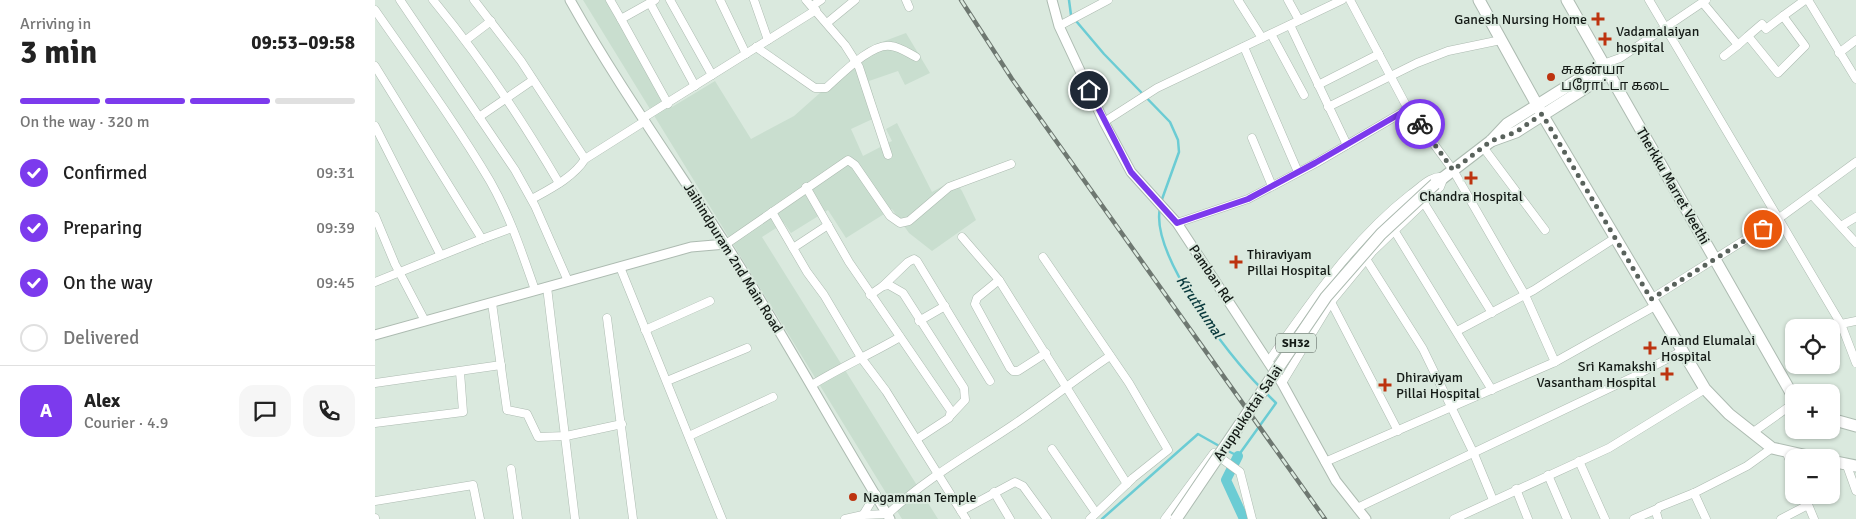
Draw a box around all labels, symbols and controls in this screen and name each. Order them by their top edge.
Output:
place label: Ganesh Nursing Home [1454,11,1587,28]
marker: Ganesh Nursing Home [1591,12,1605,26]
text: Arriving in [20,14,91,34]
place label: Vadamalaiyan hospital [1616,23,1699,56]
text: 09:53–09:58 [251,31,355,55]
marker: Vadamalaiyan hospital [1598,32,1612,46]
text: 3 min [20,33,97,72]
place label: சுகன்யா பரோட்டா கடை [1561,61,1669,94]
pin [1068,69,1110,111]
marker: சுகன்யா பரோட்டா கடை [1545,71,1557,83]
icon: home [1075,76,1103,104]
courier [1395,99,1445,149]
icon: bike [1406,110,1434,138]
text: On the way · 320 m [20,112,150,132]
street label: Therkku Marret Veethi [1633,124,1713,248]
icon: check [20,159,48,187]
text: Confirmed [63,161,147,185]
text: 09:31 [316,163,355,183]
marker: Chandra Hospital [1464,171,1478,185]
street label: Jaihindpuram 2nd Main Road [680,180,786,336]
place label: Chandra Hospital [1419,188,1523,205]
pin [1742,208,1784,250]
icon: check [20,214,48,242]
icon: bag [1749,215,1777,243]
text: Preparing [63,216,142,240]
text: 09:39 [316,218,355,238]
street label: Pamban Rd [1185,242,1237,306]
place label: Thiraviyam Pillai Hospital [1247,246,1331,279]
marker: Thiraviyam Pillai Hospital [1229,255,1243,269]
icon: check [20,269,48,297]
text: On the way [63,271,153,295]
water label: Kiruthumal [1172,272,1229,343]
text: 09:45 [316,273,355,293]
map controls [1785,319,1840,504]
button: locate [1785,319,1840,374]
text: Delivered [63,326,139,350]
place label: Anand Elumalai Hospital [1661,332,1755,365]
road number: SH32 [1276,333,1316,352]
marker: Anand Elumalai Hospital [1643,341,1657,355]
place label: Sri Kamakshi Vasantham Hospital [1537,358,1656,391]
street label: Aruppukottai Salai [1210,362,1286,464]
marker: Sri Kamakshi Vasantham Hospital [1660,367,1674,381]
place label: Dhiraviyam Pillai Hospital [1396,369,1480,402]
marker: Dhiraviyam Pillai Hospital [1378,378,1392,392]
button: + [1785,384,1840,439]
button: chat [239,385,291,437]
button: phone [303,385,355,437]
text: Alex [84,389,120,413]
text: A [40,399,52,423]
text: Courier · 4.9 [84,413,168,433]
button: − [1785,449,1840,504]
place label: Nagamman Temple [863,489,976,506]
marker: Nagamman Temple [847,491,859,503]

